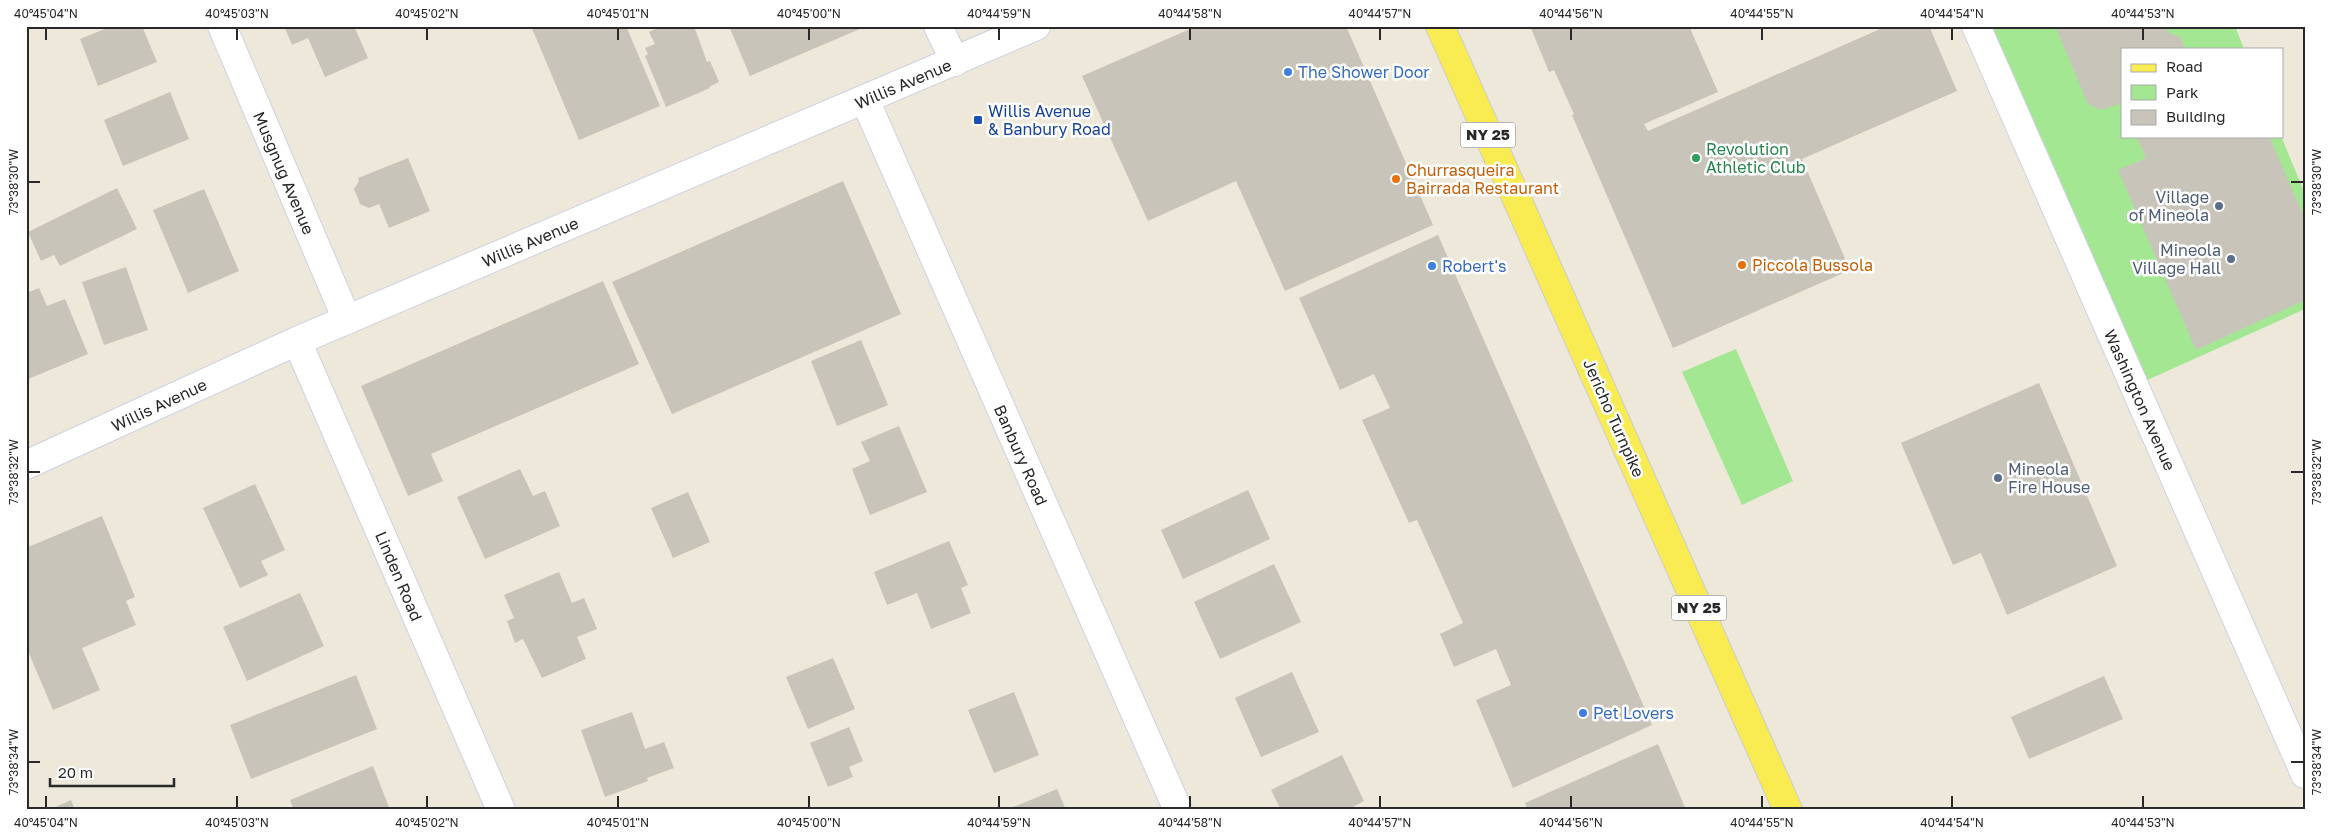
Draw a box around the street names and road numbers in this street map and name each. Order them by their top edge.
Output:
street label: Willis Avenue [852,55,954,113]
street label: Musgnug Avenue [249,109,319,237]
road number: NY 25 [1460,122,1516,148]
street label: Willis Avenue [479,213,581,271]
street label: Washington Avenue [2100,326,2180,474]
street label: Jericho Turnpike [1579,356,1649,480]
street label: Willis Avenue [108,374,210,436]
street label: Banbury Road [990,402,1052,508]
street label: Linden Road [371,528,427,624]
road number: NY 25 [1672,596,1726,620]

